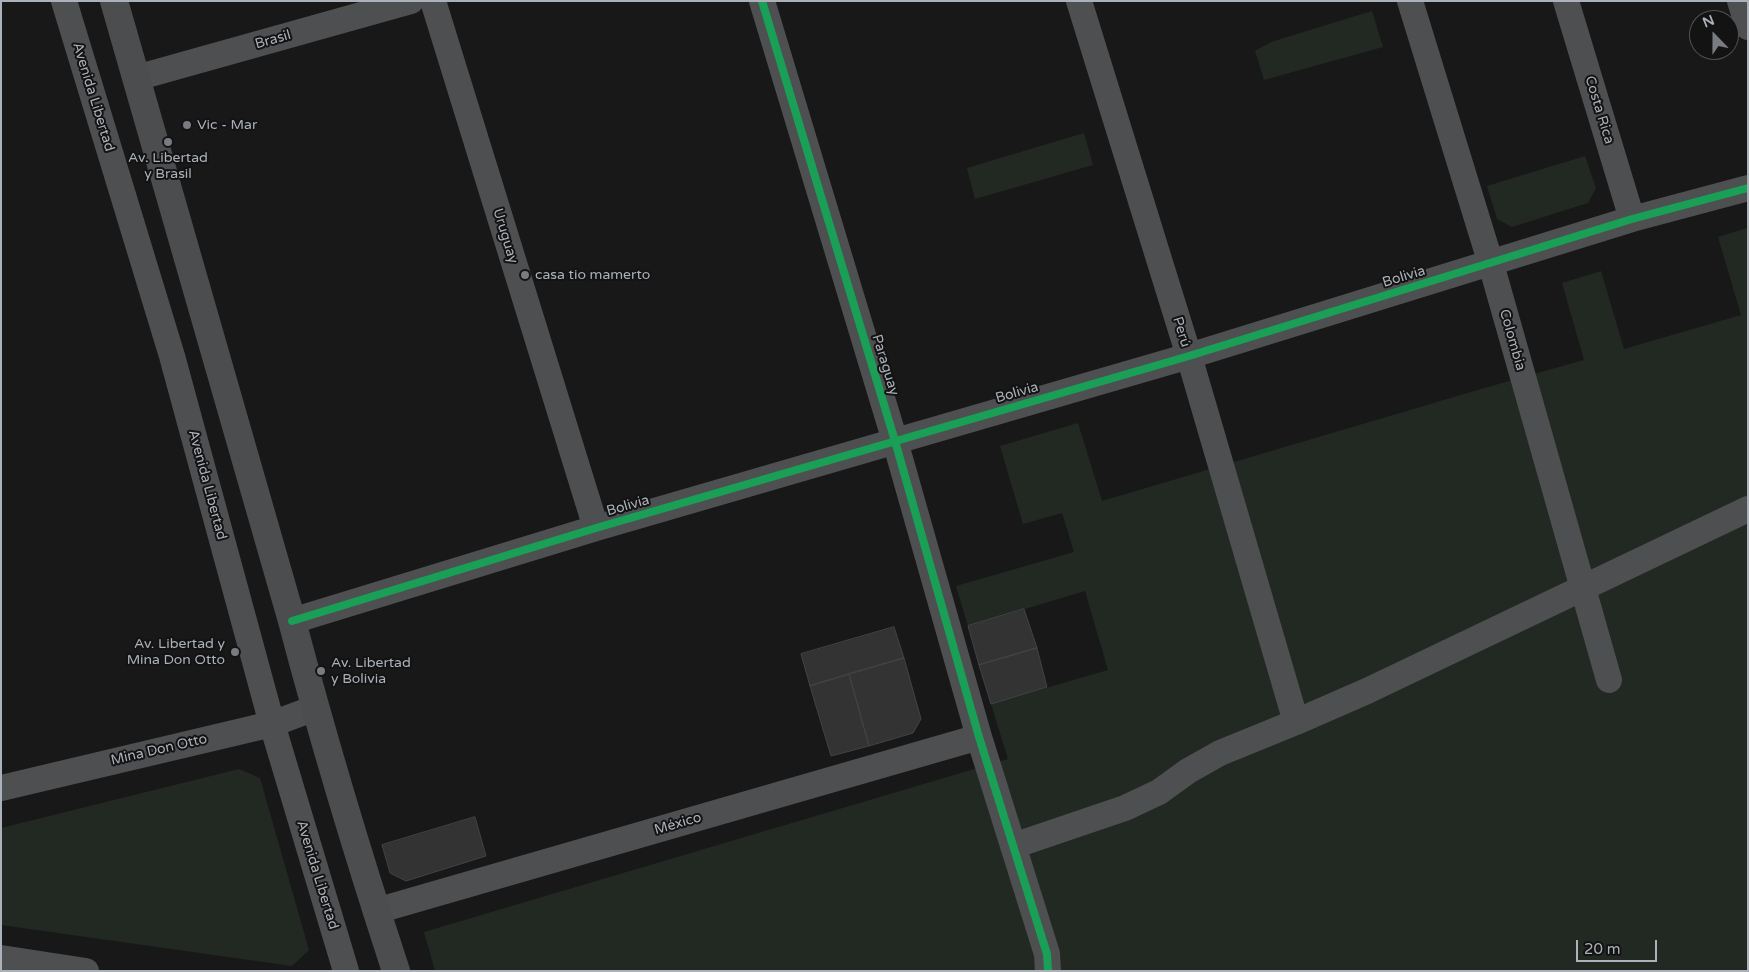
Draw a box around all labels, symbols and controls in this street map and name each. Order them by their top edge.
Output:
north arrow [1689,10,1739,60]
text: N [1700,12,1717,32]
street label: Brasil [253,27,293,53]
street label: Avenida Libertad [68,40,118,154]
street label: Costa Rica [1581,74,1617,146]
place label: Vic - Mar [197,117,257,133]
marker: Vic - Mar [181,119,193,131]
marker: Av. Libertad y Brasil [162,136,174,148]
place label: Av. Libertad y Brasil [128,150,208,182]
street label: Uruguay [489,206,521,266]
street label: Bolivia [1381,263,1427,291]
place label: casa tio mamerto [535,267,650,283]
marker: casa tio mamerto [519,269,531,281]
street label: Colombia [1495,307,1529,373]
street label: Perú [1168,315,1194,349]
street label: Paraguay [868,333,902,397]
street label: Bolivia [994,379,1040,407]
street label: Avenida Libertad [184,428,230,542]
street label: Bolivia [605,492,651,520]
place label: Av. Libertad y Mina Don Otto [127,636,225,669]
marker: Av. Libertad y Mina Don Otto [229,646,241,658]
place label: Av. Libertad y Bolivia [331,655,411,688]
marker: Av. Libertad y Bolivia [315,665,327,677]
street label: Mina Don Otto [109,731,209,769]
street label: México [653,809,703,839]
street label: Avenida Libertad [292,818,342,932]
scale bar [1579,930,1660,962]
text: 20 m [1584,940,1621,958]

